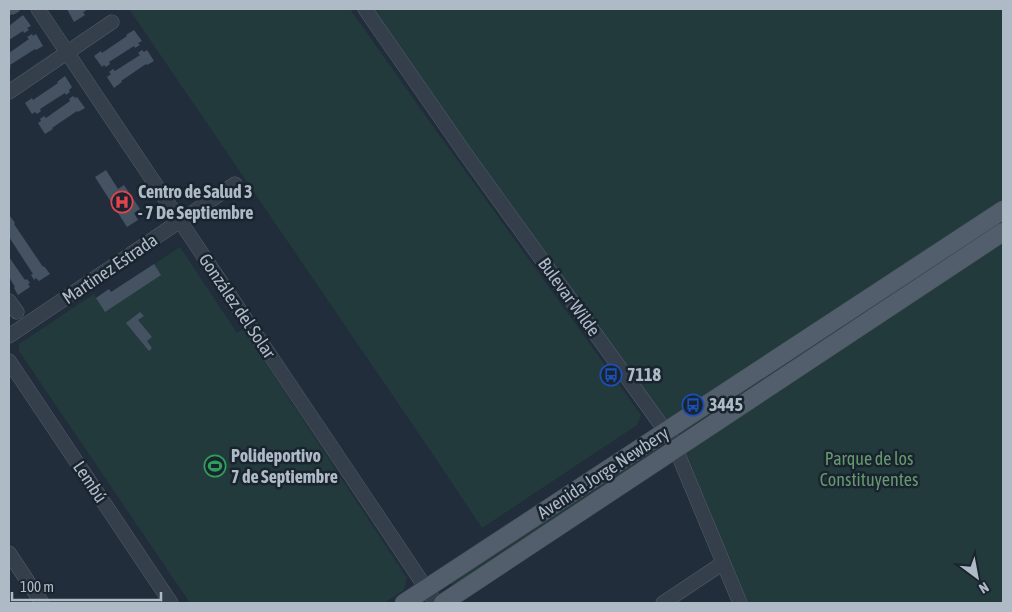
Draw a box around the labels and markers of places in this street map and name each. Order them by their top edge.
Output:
place label: Centro de Salud 3 - 7 De Septiembre [138,181,253,223]
hospital icon: Centro de Salud 3 - 7 De Septiembre [110,190,134,214]
bus stop icon: 7118 [599,363,623,387]
place label: 7118 [627,364,661,385]
bus stop icon: 3445 [681,393,705,417]
place label: 3445 [709,394,743,415]
place label: Polideportivo 7 de Septiembre [231,445,338,487]
sports icon: Polideportivo 7 de Septiembre [203,454,227,478]

